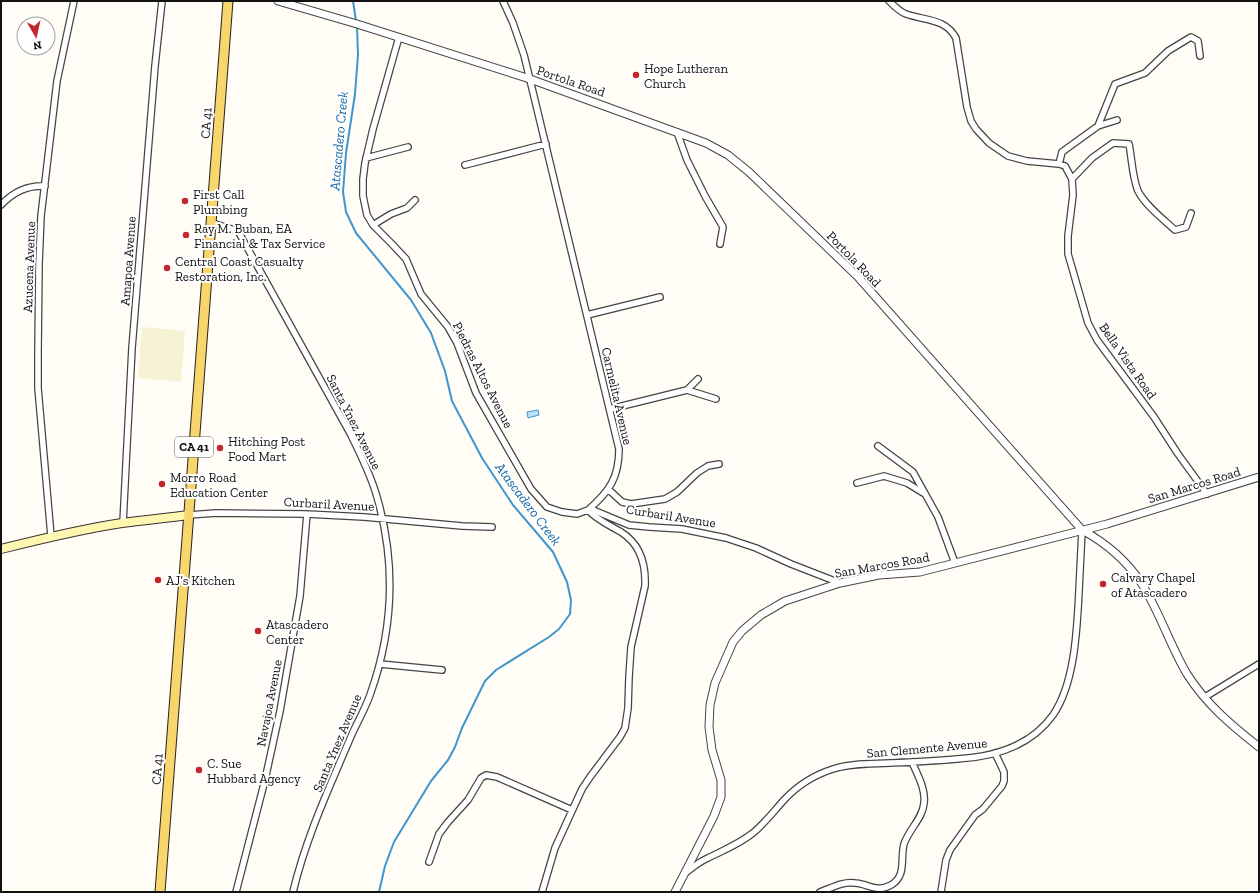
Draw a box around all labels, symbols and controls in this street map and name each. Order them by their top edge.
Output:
north arrow [16,16,56,56]
text: N [32,38,43,53]
place label: Hope Lutheran Church [644,61,729,91]
street label: Portola Road [535,62,607,100]
marker: Hope Lutheran Church [631,70,641,80]
water label: Atascadero Creek [326,91,352,192]
street label: CA 41 [197,107,215,139]
place label: First Call Plumbing [193,187,248,217]
marker: First Call Plumbing [180,196,190,206]
street label: Amapoa Avenue [117,216,139,306]
street label: Azucena Avenue [20,221,38,313]
place label: Ray M. Buban, EA Financial & Tax Service [194,221,325,251]
street label: Portola Road [824,228,884,290]
marker: Ray M. Buban, EA Financial & Tax Service [181,230,191,240]
place label: Central Coast Casualty Restoration, Inc. [175,254,304,284]
marker: Central Coast Casualty Restoration, Inc. [162,263,172,273]
street label: Piedras Altos Avenue [450,319,516,431]
street label: Bella Vista Road [1096,320,1160,402]
street label: Carmelita Avenue [599,346,635,446]
street label: Santa Ynez Avenue [324,372,384,472]
place label: Hitching Post Food Mart [228,434,305,464]
road number: CA 41 [175,437,213,457]
marker: Hitching Post Food Mart [215,443,225,453]
water label: Atascadero Creek [491,458,565,549]
street label: San Marcos Road [1146,464,1242,506]
place label: Morro Road Education Center [170,470,268,500]
marker: Morro Road Education Center [157,479,167,489]
street label: Curbaril Avenue [283,494,375,514]
street label: Curbaril Avenue [625,501,717,531]
street label: San Marcos Road [833,549,931,581]
place label: Calvary Chapel of Atascadero [1111,570,1196,600]
place label: AJ’s Kitchen [166,573,235,588]
marker: AJ’s Kitchen [153,575,163,585]
marker: Calvary Chapel of Atascadero [1098,579,1108,589]
place label: Atascadero Center [266,617,329,647]
marker: Atascadero Center [253,626,263,636]
street label: Navajoa Avenue [253,658,286,748]
street label: Santa Ynez Avenue [310,692,364,794]
street label: San Clemente Avenue [866,735,988,761]
street label: CA 41 [148,753,166,785]
place label: C. Sue Hubbard Agency [207,756,301,786]
marker: C. Sue Hubbard Agency [194,765,204,775]

